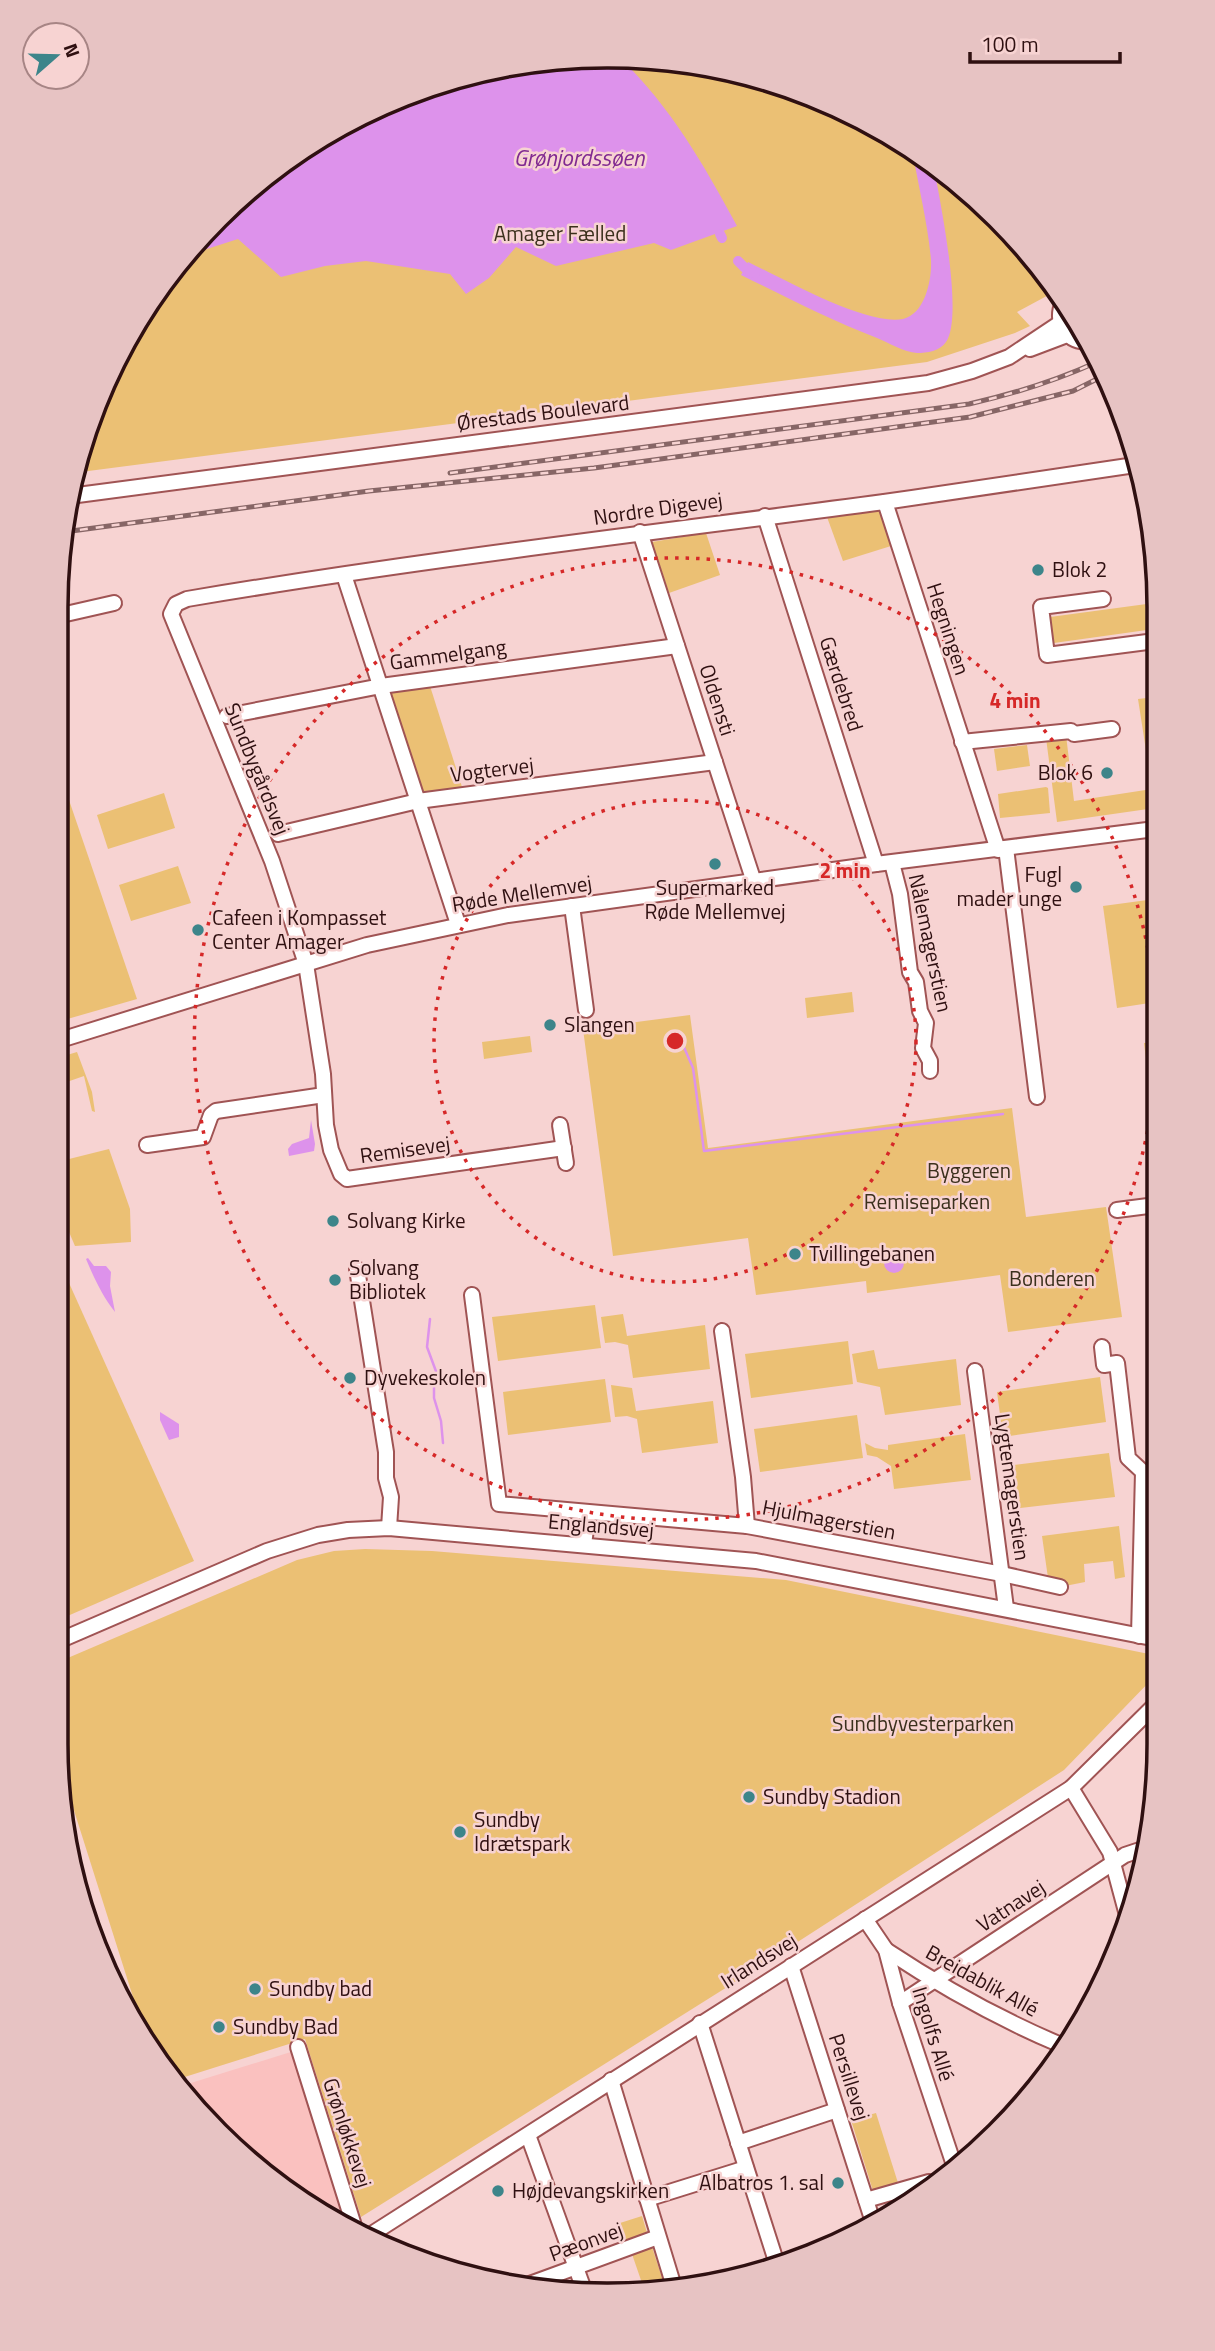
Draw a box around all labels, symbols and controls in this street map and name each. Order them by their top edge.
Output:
north arrow [21,21,91,91]
scale bar [970,21,1120,65]
text: 100 m [981,28,1038,60]
text: N [57,39,88,61]
water label: Grønjordssøen [514,140,645,175]
park label: Amager Fælled [494,217,626,249]
street label: Ørestads Boulevard [455,386,631,438]
street label: Nordre Digevej [591,483,724,533]
place label: Blok 2 [1052,553,1107,585]
marker: Blok 2 [1030,562,1046,578]
street label: Hegningen [919,578,979,679]
street label: Gammelgang [387,630,508,678]
street label: Gærdebred [812,632,872,735]
street label: Oldensti [691,660,745,740]
text: 4 min [989,684,1041,716]
street label: Sundbygårdsvej [217,698,299,839]
street label: Vogtervej [448,748,535,790]
place label: Blok 6 [1038,756,1093,788]
marker: Blok 6 [1099,765,1115,781]
text: 2 min [819,854,871,886]
marker: Supermarked Røde Mellemvej [707,856,723,872]
place label: Fugl mader unge [956,858,1062,914]
street label: Røde Mellemvej [450,866,594,920]
place label: Supermarked Røde Mellemvej [644,871,786,927]
street label: Nålemagerstien [901,871,961,1015]
marker: Fugl mader unge [1068,879,1084,895]
place label: Cafeen i Kompasset Center Amager [212,901,387,957]
marker: Cafeen i Kompasset Center Amager [190,922,206,938]
place label: Slangen [564,1008,635,1040]
marker: Slangen [542,1017,558,1033]
centre of rings [663,1029,687,1053]
street label: Remisevej [358,1127,452,1171]
park label: Byggeren [927,1154,1011,1186]
park label: Remiseparken [864,1185,990,1217]
place label: Solvang Kirke [347,1204,466,1236]
marker: Solvang Kirke [325,1213,341,1229]
place label: Tvillingebanen [809,1237,935,1269]
marker: Tvillingebanen [787,1246,803,1262]
place label: Solvang Bibliotek [349,1251,426,1307]
park label: Bonderen [1009,1262,1095,1294]
marker: Solvang Bibliotek [327,1272,343,1288]
place label: Dyvekeskolen [364,1361,486,1393]
marker: Dyvekeskolen [342,1370,358,1386]
street label: Lygtemagerstien [987,1411,1039,1562]
street label: Hjulmagerstien [760,1490,899,1548]
street label: Englandsvej [547,1504,655,1546]
park label: Sundbyvesterparken [832,1707,1014,1739]
place label: Sundby Stadion [763,1780,901,1812]
marker: Sundby Stadion [741,1789,757,1805]
place label: Sundby Idrætspark [474,1803,570,1859]
marker: Sundby Idrætspark [452,1824,468,1840]
street label: Vatnavej [970,1871,1051,1939]
street label: Irlandsvej [714,1924,803,1996]
street label: Breidablik Allé [920,1936,1045,2024]
place label: Sundby bad [269,1972,372,2004]
marker: Sundby bad [247,1981,263,1997]
street label: Ingolfs Allé [904,1982,963,2085]
place label: Sundby Bad [233,2010,338,2042]
marker: Sundby Bad [211,2019,227,2035]
street label: Persillevej [821,2029,879,2124]
street label: Grønløkkevej [315,2074,381,2192]
place label: Albatros 1. sal [699,2166,824,2198]
place label: Højdevangskirken [512,2174,669,2206]
marker: Albatros 1. sal [830,2175,846,2191]
marker: Højdevangskirken [490,2183,506,2199]
street label: Pæonvej [544,2213,627,2269]

